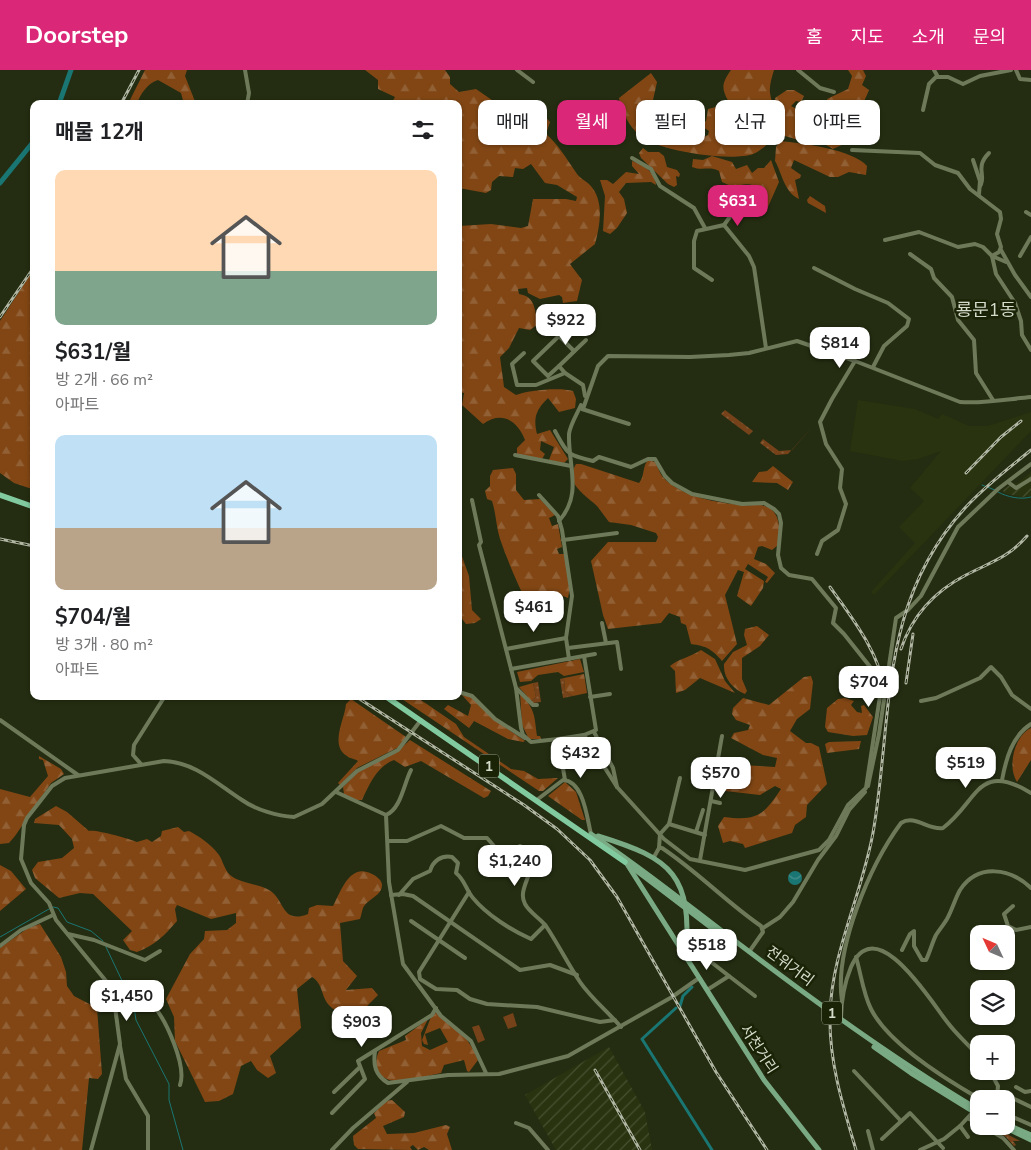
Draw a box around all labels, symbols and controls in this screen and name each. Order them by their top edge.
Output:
text: Doorstep [25,19,128,51]
text: 홈 [806,25,823,49]
text: 지도 [851,25,884,49]
text: 소개 [912,25,945,49]
text: 문의 [973,25,1006,49]
chip: 매매 [478,100,547,145]
chip: 월세 [557,100,626,145]
chip: 필터 [636,100,705,145]
chip: 신규 [715,100,785,145]
chip: 아파트 [795,100,880,145]
icon: filters [409,116,437,144]
text: 매물 12개 [55,118,144,146]
pin: $631 [708,184,768,227]
text: $631 [719,190,757,212]
icon: home [201,202,291,292]
district label: 룡문1동 [956,298,1016,322]
pin: $922 [536,304,596,346]
text: $922 [547,309,585,331]
pin: $814 [810,326,870,369]
text: $814 [821,332,859,354]
text: $631/월 [55,338,131,366]
text: 방 2개 · 66 m² [55,369,153,391]
text: 아파트 [55,394,99,416]
icon: home [201,467,291,557]
pin: $461 [504,590,564,633]
text: $461 [515,596,553,618]
text: $704/월 [55,603,131,631]
text: 방 3개 · 80 m² [55,634,153,656]
text: 아파트 [55,659,99,681]
pin: $704 [839,666,899,708]
text: $704 [850,671,888,693]
pin: $432 [551,736,611,779]
text: $432 [562,742,600,764]
pin: $519 [936,746,996,789]
text: $519 [947,752,985,774]
road number: 1 [479,754,499,778]
pin: $570 [691,756,751,799]
text: $570 [702,762,740,784]
pin: $1,240 [474,844,556,887]
text: $1,240 [489,850,541,872]
north arrow [970,925,1015,970]
map controls [970,925,1015,1135]
pin: $518 [677,928,737,971]
text: $518 [688,934,726,956]
street label: 전위거리 [762,941,818,991]
pin: $1,450 [86,980,168,1022]
button: layers [970,980,1015,1025]
text: $1,450 [101,985,153,1007]
road number: 1 [822,1001,842,1024]
pin: $903 [332,1006,392,1048]
text: $903 [343,1011,381,1033]
street label: 서천거리 [736,1020,782,1078]
button: + [970,1035,1015,1080]
button: − [970,1090,1015,1135]

